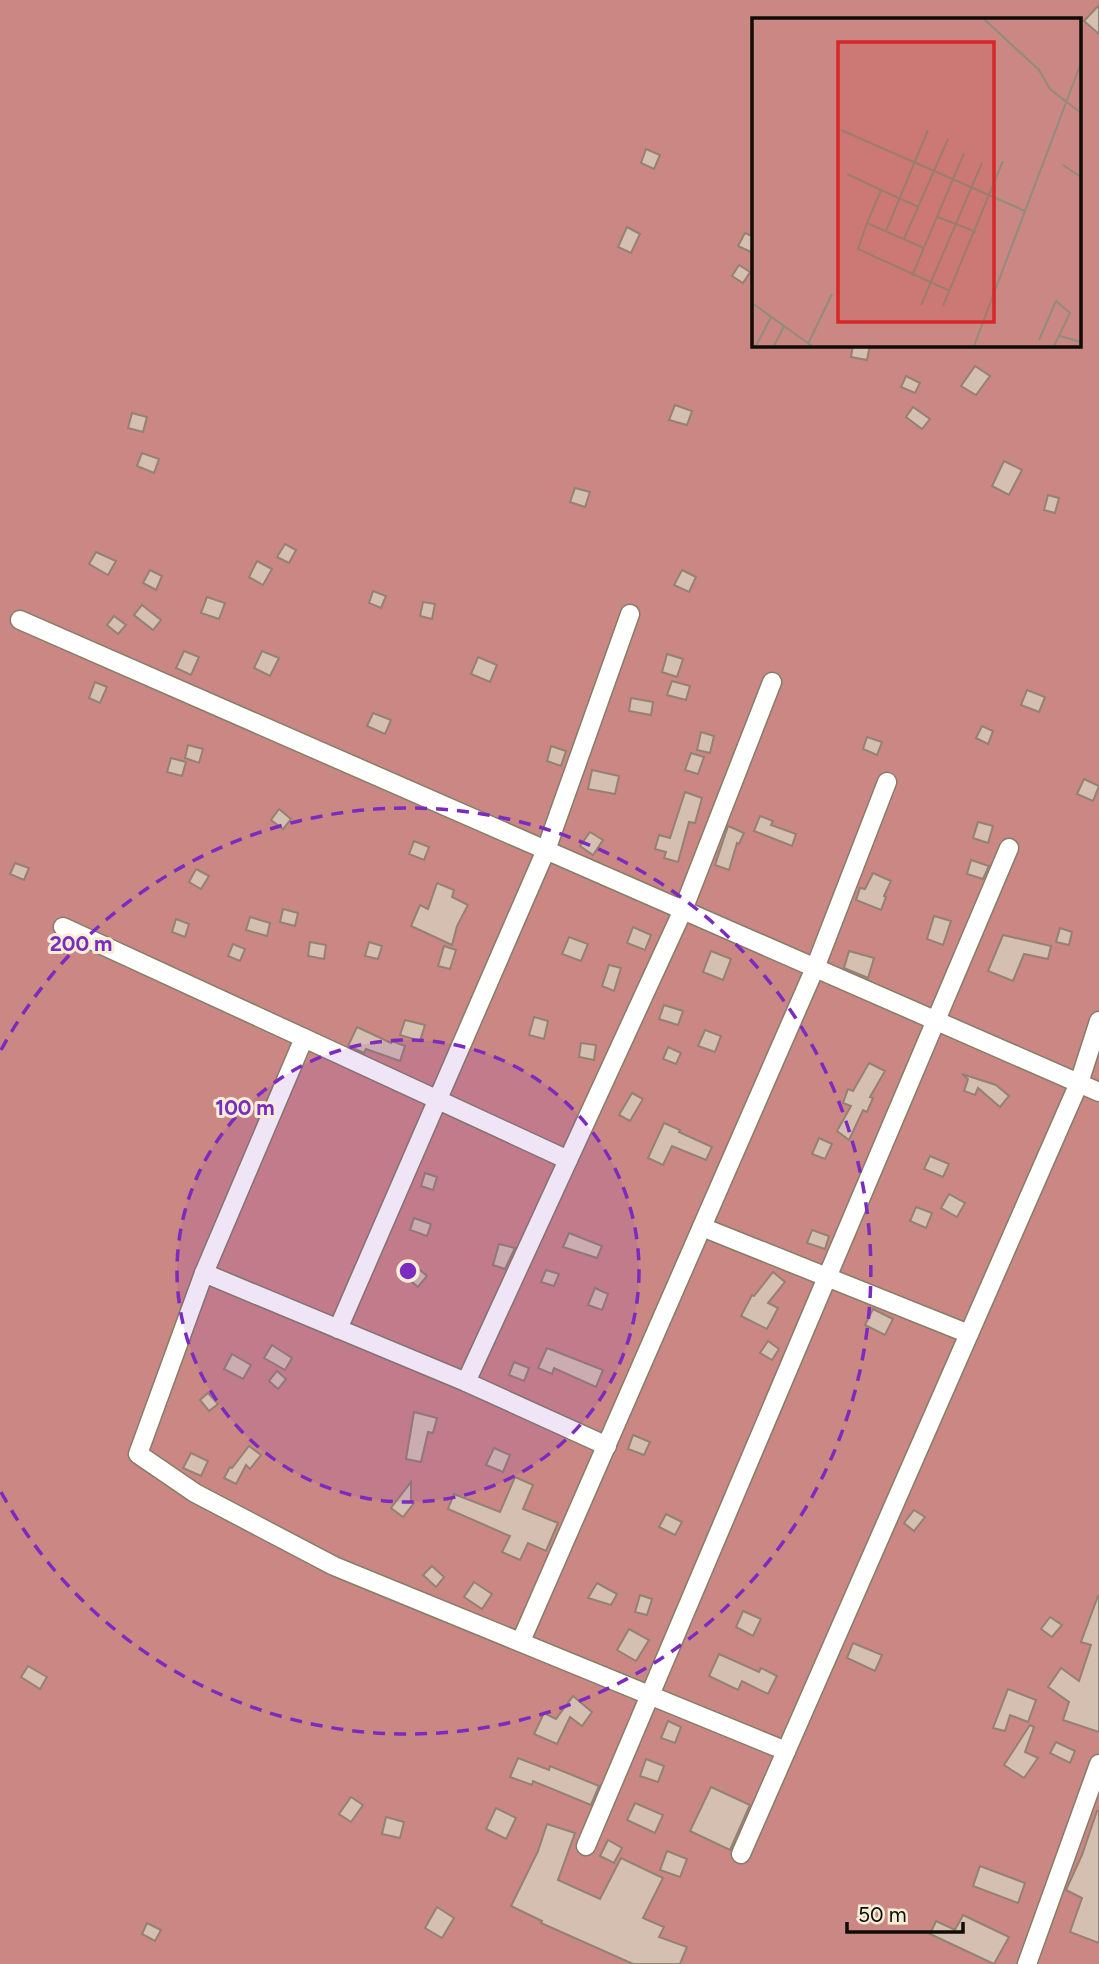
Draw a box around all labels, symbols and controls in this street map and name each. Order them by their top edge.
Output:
inset map [752,18,1082,346]
text: 200 m [50,931,112,956]
text: 100 m [215,1095,275,1120]
centre of rings [396,1259,420,1283]
scale bar [847,1890,962,1934]
text: 50 m [858,1902,907,1927]

